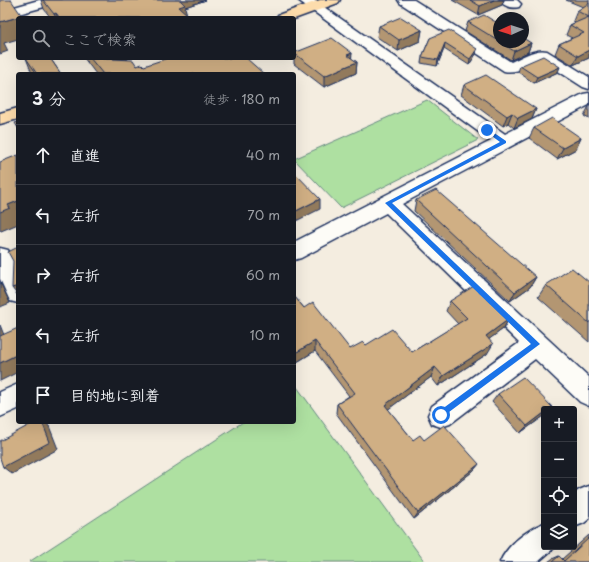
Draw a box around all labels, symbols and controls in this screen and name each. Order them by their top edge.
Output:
north arrow [493,12,529,48]
search box [16,16,296,60]
icon: search [30,27,52,49]
text: ここで検索 [62,27,137,50]
text: 3 分 [32,85,66,111]
text: 徒歩 · 180 m [204,89,280,108]
route end [478,121,496,139]
text: 直進 [70,143,100,166]
icon: ahead [32,144,54,166]
text: 40 m [246,145,280,164]
text: 左折 [70,203,100,226]
icon: left [32,204,54,226]
text: 70 m [247,205,280,224]
text: 右折 [70,263,100,286]
icon: right [32,264,54,286]
text: 60 m [246,265,280,284]
text: 左折 [70,323,100,346]
icon: left [32,324,54,346]
text: 10 m [250,325,280,344]
text: 目的地に到着 [70,383,160,406]
icon: arrive [32,384,54,406]
route start [432,406,450,424]
map controls [541,406,577,550]
button: + [541,406,577,442]
button: − [541,442,577,478]
button: locate [541,478,577,514]
button: layers [541,514,577,550]

